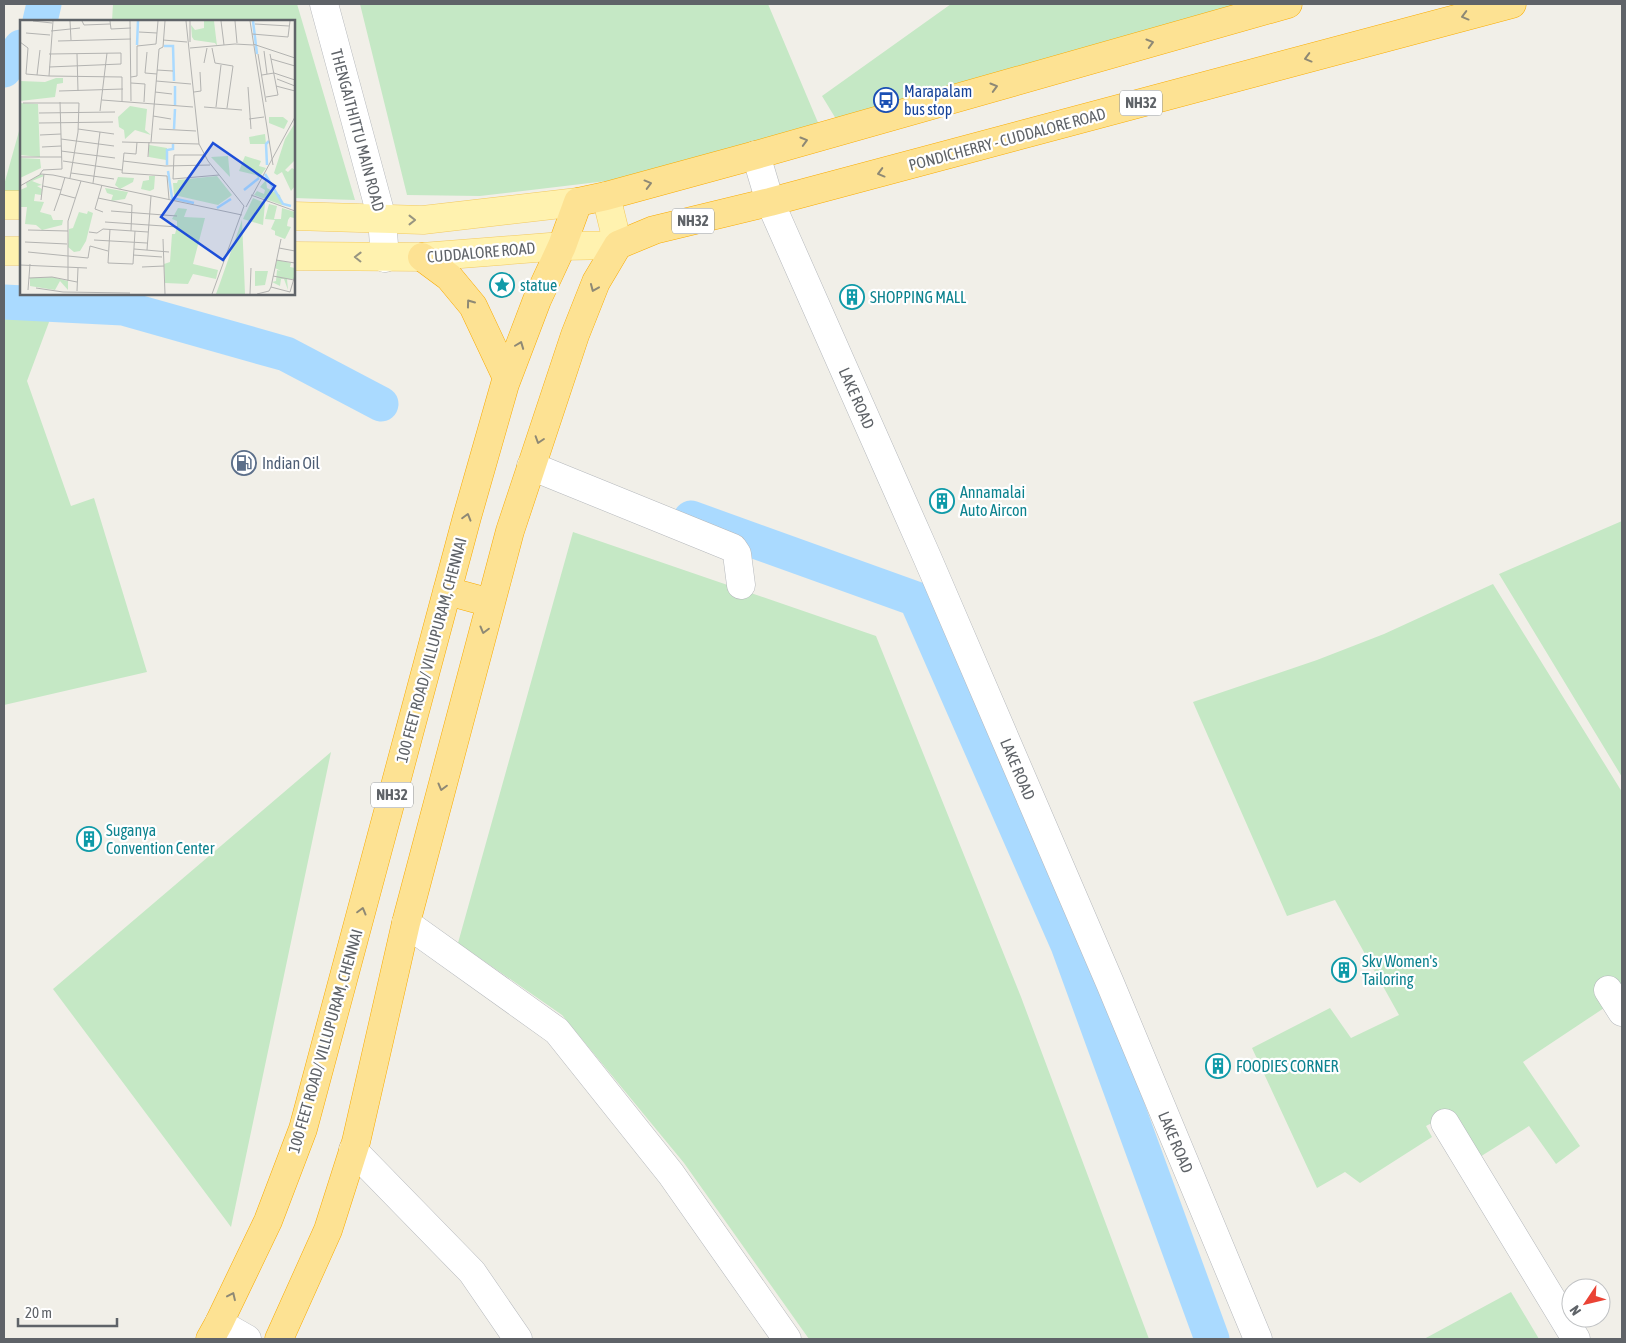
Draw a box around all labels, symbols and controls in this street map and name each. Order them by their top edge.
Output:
one-way arrow [1462,11,1470,21]
inset map [20,20,295,295]
one-way arrow [1146,38,1154,48]
street label: THENGAITHITTU MAIN ROAD [328,47,388,213]
one-way arrow [1304,52,1313,63]
place label: Marapalam bus stop [904,82,972,119]
one-way arrow [990,82,998,92]
bus stop icon: Marapalam bus stop [873,87,899,113]
road number: NH32 [1120,90,1162,116]
street label: PONDICHERRY - CUDDALORE ROAD [907,104,1107,174]
one-way arrow [800,136,808,146]
one-way arrow [877,167,885,177]
one-way arrow [643,180,651,190]
road number: NH32 [672,208,714,234]
one-way arrow [409,215,417,225]
street label: CUDDALORE ROAD [426,238,536,266]
one-way arrow [354,252,362,262]
place icon: statue [489,272,515,298]
place label: statue [520,276,557,294]
one-way arrow [589,283,599,291]
building icon: SHOPPING MALL [839,284,865,310]
place label: SHOPPING MALL [870,288,967,306]
one-way arrow [467,300,475,309]
one-way arrow [514,341,524,350]
street label: LAKE ROAD [836,365,878,431]
one-way arrow [535,436,545,444]
fuel station icon: Indian Oil [231,450,257,476]
place label: Indian Oil [262,454,321,472]
place label: Annamalai Auto Aircon [960,483,1027,519]
building icon: Annamalai Auto Aircon [929,488,955,514]
one-way arrow [461,513,472,521]
street label: 100 FEET ROAD/ VILLUPURAM, CHENNAI [392,535,470,765]
one-way arrow [479,626,490,635]
street label: LAKE ROAD [997,736,1039,802]
road number: NH32 [371,782,413,808]
one-way arrow [438,783,448,791]
place label: Suganya Convention Center [106,821,215,857]
building icon: Suganya Convention Center [76,826,102,852]
one-way arrow [356,907,366,915]
street label: 100 FEET ROAD/ VILLUPURAM, CHENNAI [284,927,366,1155]
place label: Skv Women's Tailoring [1362,952,1438,989]
building icon: Skv Women's Tailoring [1331,957,1357,983]
building icon: FOODIES CORNER [1205,1053,1231,1079]
place label: FOODIES CORNER [1236,1057,1338,1075]
street label: LAKE ROAD [1155,1109,1197,1175]
north arrow [1561,1278,1611,1328]
one-way arrow [226,1292,237,1301]
scale bar [18,1296,116,1328]
text: N [1566,1302,1584,1318]
text: 20 m [25,1304,52,1321]

